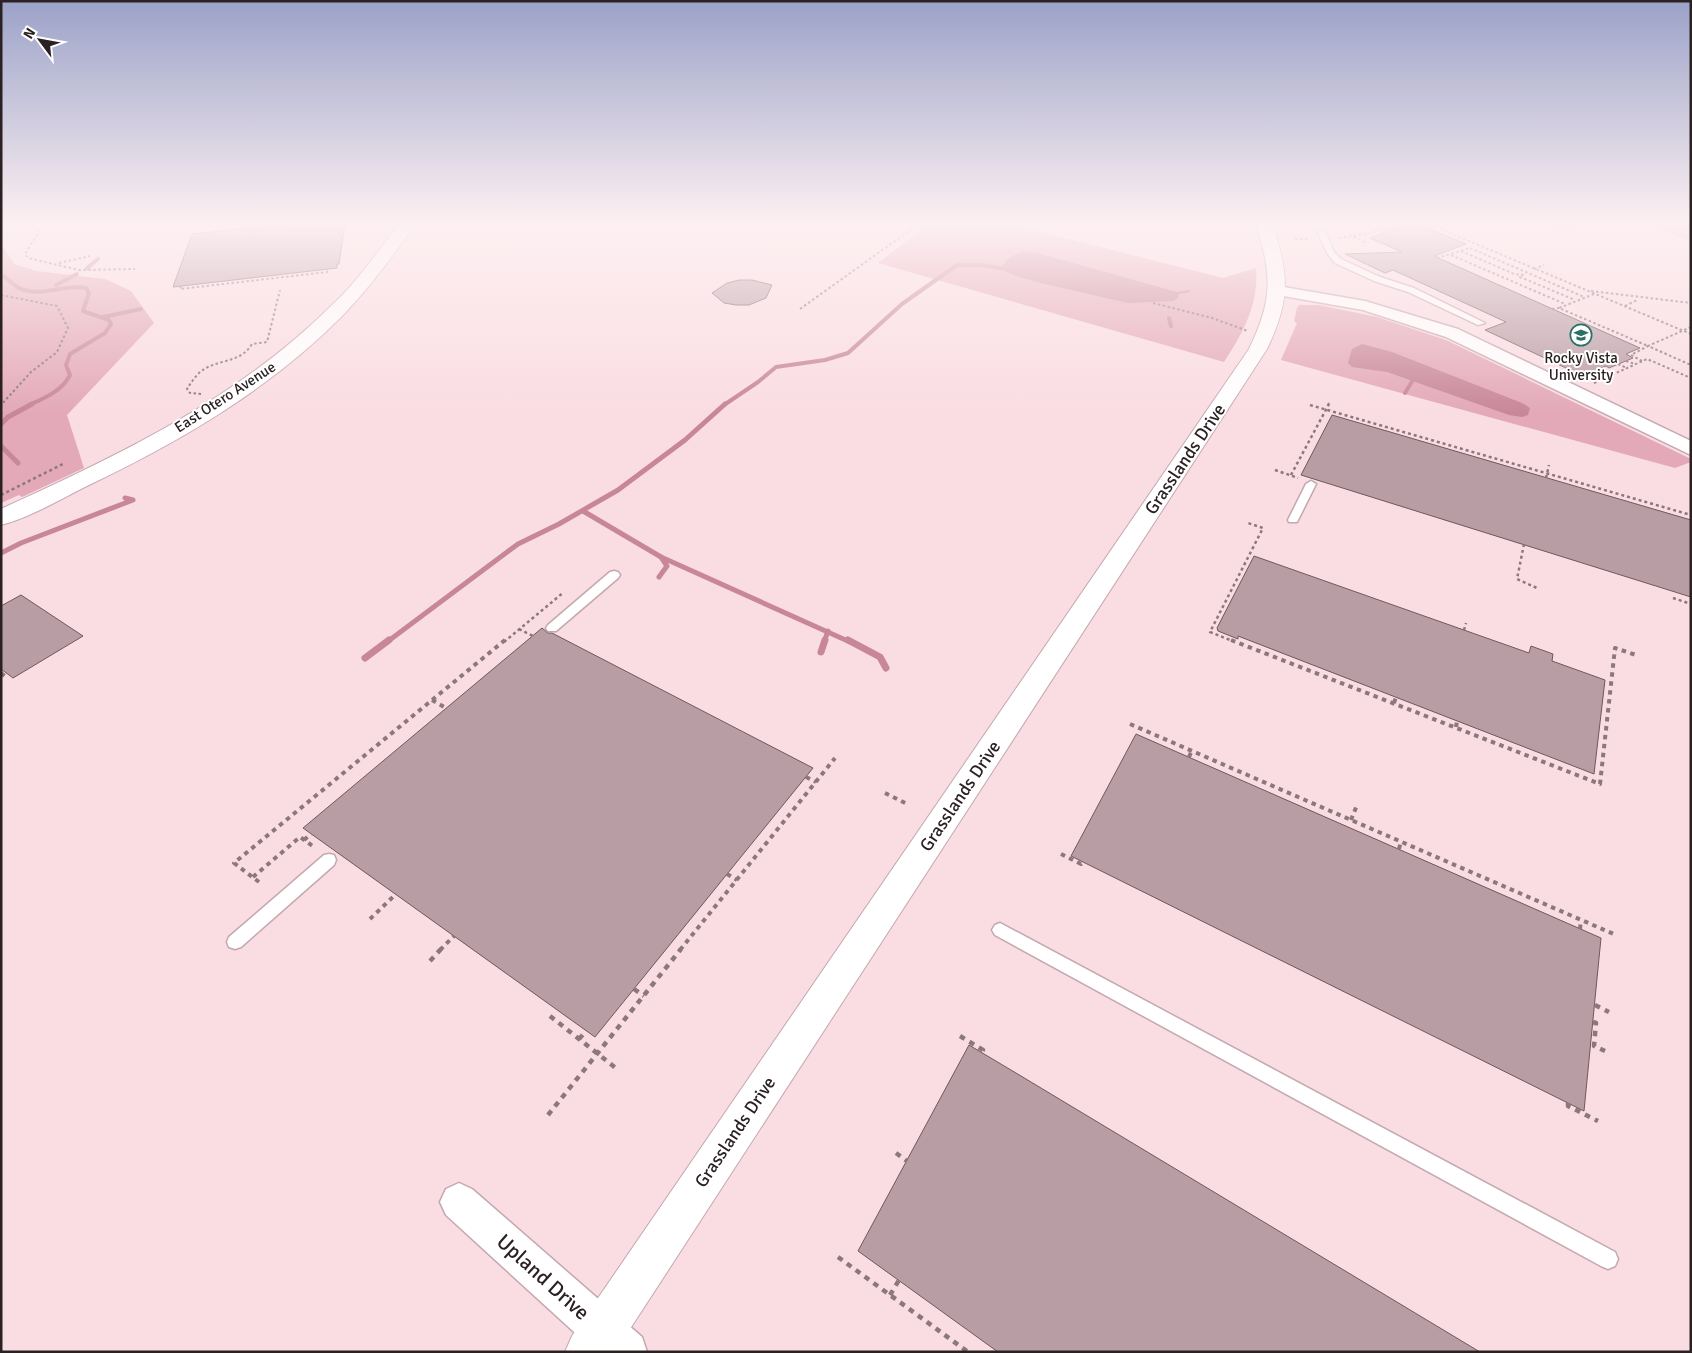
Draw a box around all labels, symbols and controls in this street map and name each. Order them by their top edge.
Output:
north arrow [15,15,65,65]
text: N [20,25,39,42]
school or university icon: Rocky Vista University [1569,323,1593,347]
place label: Rocky Vista University [1544,349,1618,384]
street label: East Otero Avenue [171,358,279,436]
street label: Grasslands Drive [1140,399,1230,519]
street label: Grasslands Drive [915,736,1005,856]
street label: Grasslands Drive [690,1072,780,1192]
street label: Upland Drive [491,1228,595,1326]

